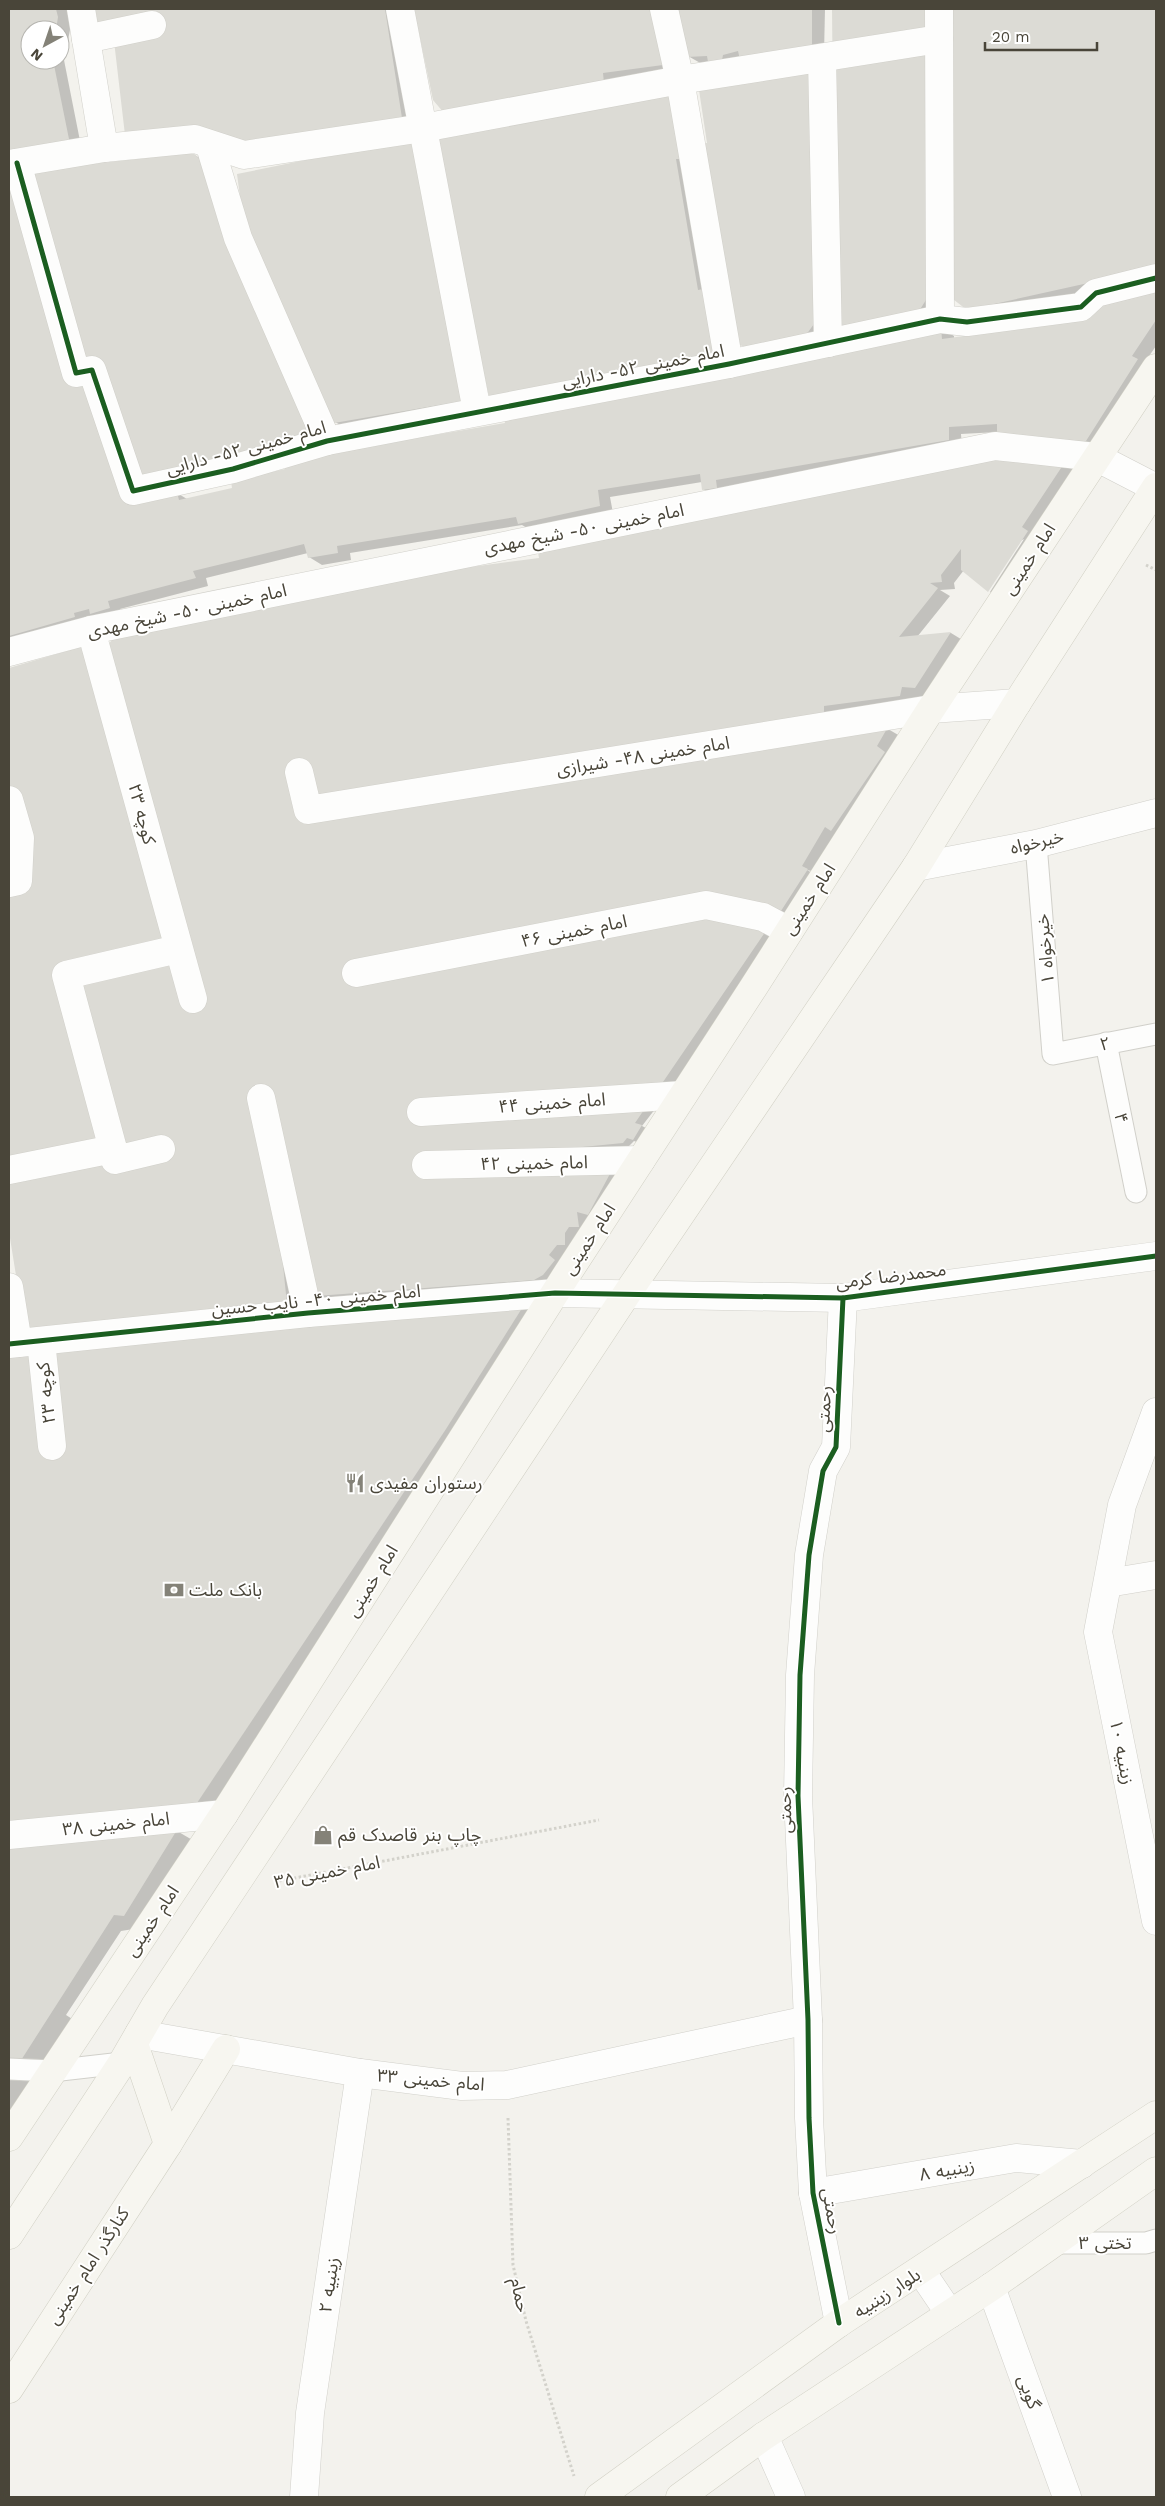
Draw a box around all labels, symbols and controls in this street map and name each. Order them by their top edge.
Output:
north arrow [20,20,70,70]
scale bar [985,20,1098,52]
text: 20 m [992,28,1030,46]
text: N [28,45,46,64]
street label: امام خمینی ۵۲- دارایی [560,339,727,395]
street label: امام خمینی ۵۲- دارایی [163,416,329,483]
street label: امام خمینی ۵۰- شیخ مهدی [482,499,687,562]
street label: امام خمینی [998,519,1063,601]
street label: امام خمینی ۵۰- شیخ مهدی [85,579,289,646]
street label: امام خمینی ۴۸- شیرازی [555,731,732,784]
street label: کوچه ۲۳ [123,781,161,847]
street label: خیرخواه [1008,825,1066,859]
street label: امام خمینی [778,859,843,941]
street label: امام خمینی ۴۶ [519,910,630,955]
street label: خیرخواه ۱ [1031,913,1059,985]
street label: ۲ [1098,1032,1112,1055]
street label: امام خمینی ۴۴ [498,1088,607,1121]
street label: ۴ [1110,1111,1133,1125]
street label: امام خمینی ۴۲ [480,1151,588,1178]
street label: امام خمینی [558,1199,623,1281]
street label: محمدرضا کرمی [835,1258,947,1294]
street label: امام خمینی ۴۰- نایب حسین [210,1280,422,1323]
street label: کوچه ۲۳ [32,1360,60,1425]
street label: رحمتی [812,1385,836,1433]
restaurant icon: رستوران مفیدی [344,1472,366,1494]
place label: رستوران مفیدی [370,1472,483,1494]
street label: امام خمینی [341,1541,405,1623]
bank icon: بانک ملت [163,1579,185,1601]
place label: بانک ملت [189,1579,262,1600]
street label: زینبیه ۱۰ [1105,1718,1139,1786]
street label: رحمتی [774,1786,796,1834]
street label: امام خمینی ۳۸ [61,1807,171,1844]
shop icon: چاپ بنر قاصدک قم [312,1824,334,1846]
place label: چاپ بنر قاصدک قم [338,1824,481,1848]
street label: امام خمینی ۳۵ [272,1851,383,1896]
street label: امام خمینی [120,1881,186,1962]
street label: امام خمینی ۳۳ [376,2064,486,2099]
street label: زینبیه ۸ [918,2154,976,2186]
street label: رحمتی [817,2186,847,2236]
street label: کنارگذر امام خمینی [42,2203,137,2330]
street label: تختی ۳ [1078,2232,1132,2254]
street label: زینبیه ۲ [314,2256,344,2314]
street label: بلوار زینبیه [850,2263,924,2323]
street label: حمام [503,2276,534,2315]
street label: گویی [1013,2372,1045,2413]

